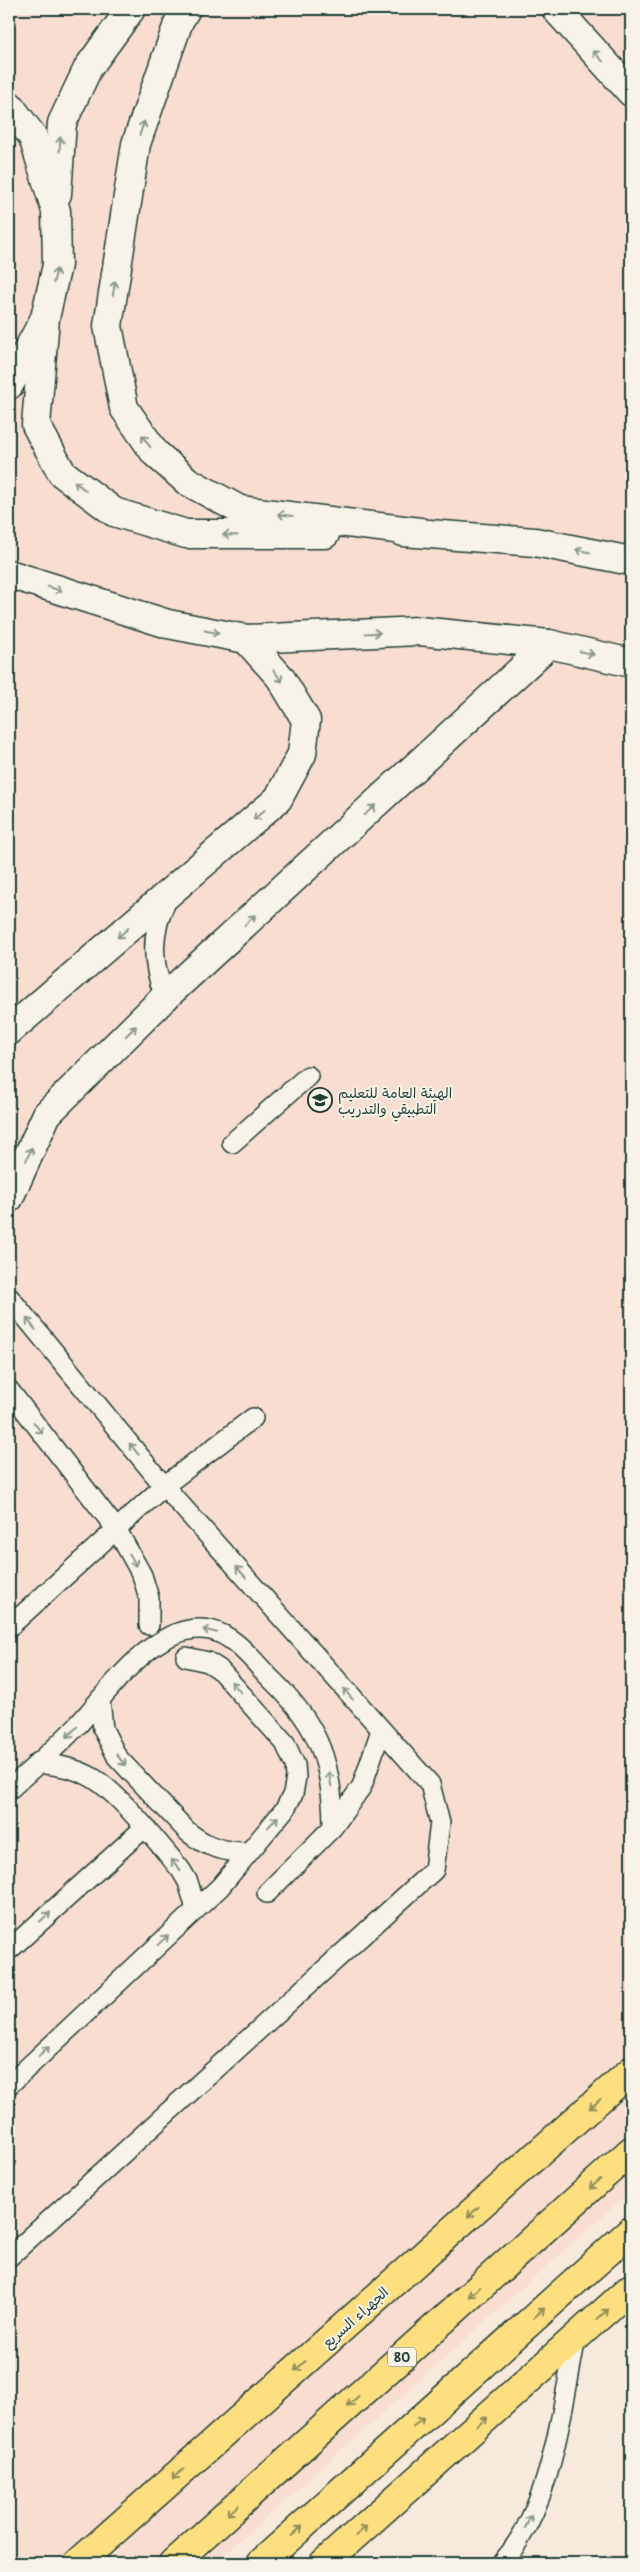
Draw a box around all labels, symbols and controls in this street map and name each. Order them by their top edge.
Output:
one-way arrow [593,49,604,62]
one-way arrow [138,120,147,136]
one-way arrow [56,137,65,153]
one-way arrow [51,269,60,285]
one-way arrow [109,280,119,296]
one-way arrow [141,434,151,448]
one-way arrow [73,481,86,492]
one-way arrow [277,510,293,520]
one-way arrow [222,530,238,540]
one-way arrow [576,546,592,556]
one-way arrow [47,584,63,594]
one-way arrow [203,628,219,638]
one-way arrow [365,629,381,638]
one-way arrow [578,649,594,658]
one-way arrow [273,669,283,683]
one-way arrow [363,804,376,816]
one-way arrow [253,810,266,821]
one-way arrow [244,914,257,926]
one-way arrow [117,927,130,938]
one-way arrow [125,1025,137,1037]
place label: الهيئة العامة للتعليم التطبيقي والتدريب [338,1082,452,1122]
school or university icon: الهيئة العامة للتعليم التطبيقي والتدريب [307,1087,333,1113]
one-way arrow [24,1147,34,1162]
one-way arrow [25,1318,36,1331]
one-way arrow [33,1421,44,1434]
one-way arrow [129,1443,140,1456]
one-way arrow [129,1552,139,1566]
one-way arrow [235,1566,246,1579]
one-way arrow [203,1626,219,1635]
one-way arrow [231,1681,242,1694]
one-way arrow [342,1687,354,1700]
one-way arrow [66,1725,78,1738]
one-way arrow [115,1754,127,1767]
one-way arrow [324,1771,334,1787]
one-way arrow [268,1815,279,1828]
one-way arrow [171,1859,182,1872]
one-way arrow [38,1911,51,1923]
one-way arrow [156,1934,169,1946]
one-way arrow [38,2045,51,2057]
one-way arrow [588,2098,601,2109]
one-way arrow [589,2178,602,2189]
one-way arrow [467,2206,480,2217]
street label: الجهراء السريع [317,2281,394,2353]
one-way arrow [468,2286,481,2298]
one-way arrow [533,2308,546,2319]
one-way arrow [596,2308,609,2320]
road number: 80 [388,2348,416,2366]
one-way arrow [293,2360,306,2372]
one-way arrow [347,2395,360,2407]
one-way arrow [412,2416,425,2428]
one-way arrow [475,2416,488,2428]
one-way arrow [172,2468,185,2480]
one-way arrow [226,2504,239,2516]
one-way arrow [524,2515,533,2530]
one-way arrow [291,2525,304,2537]
one-way arrow [354,2525,367,2537]

